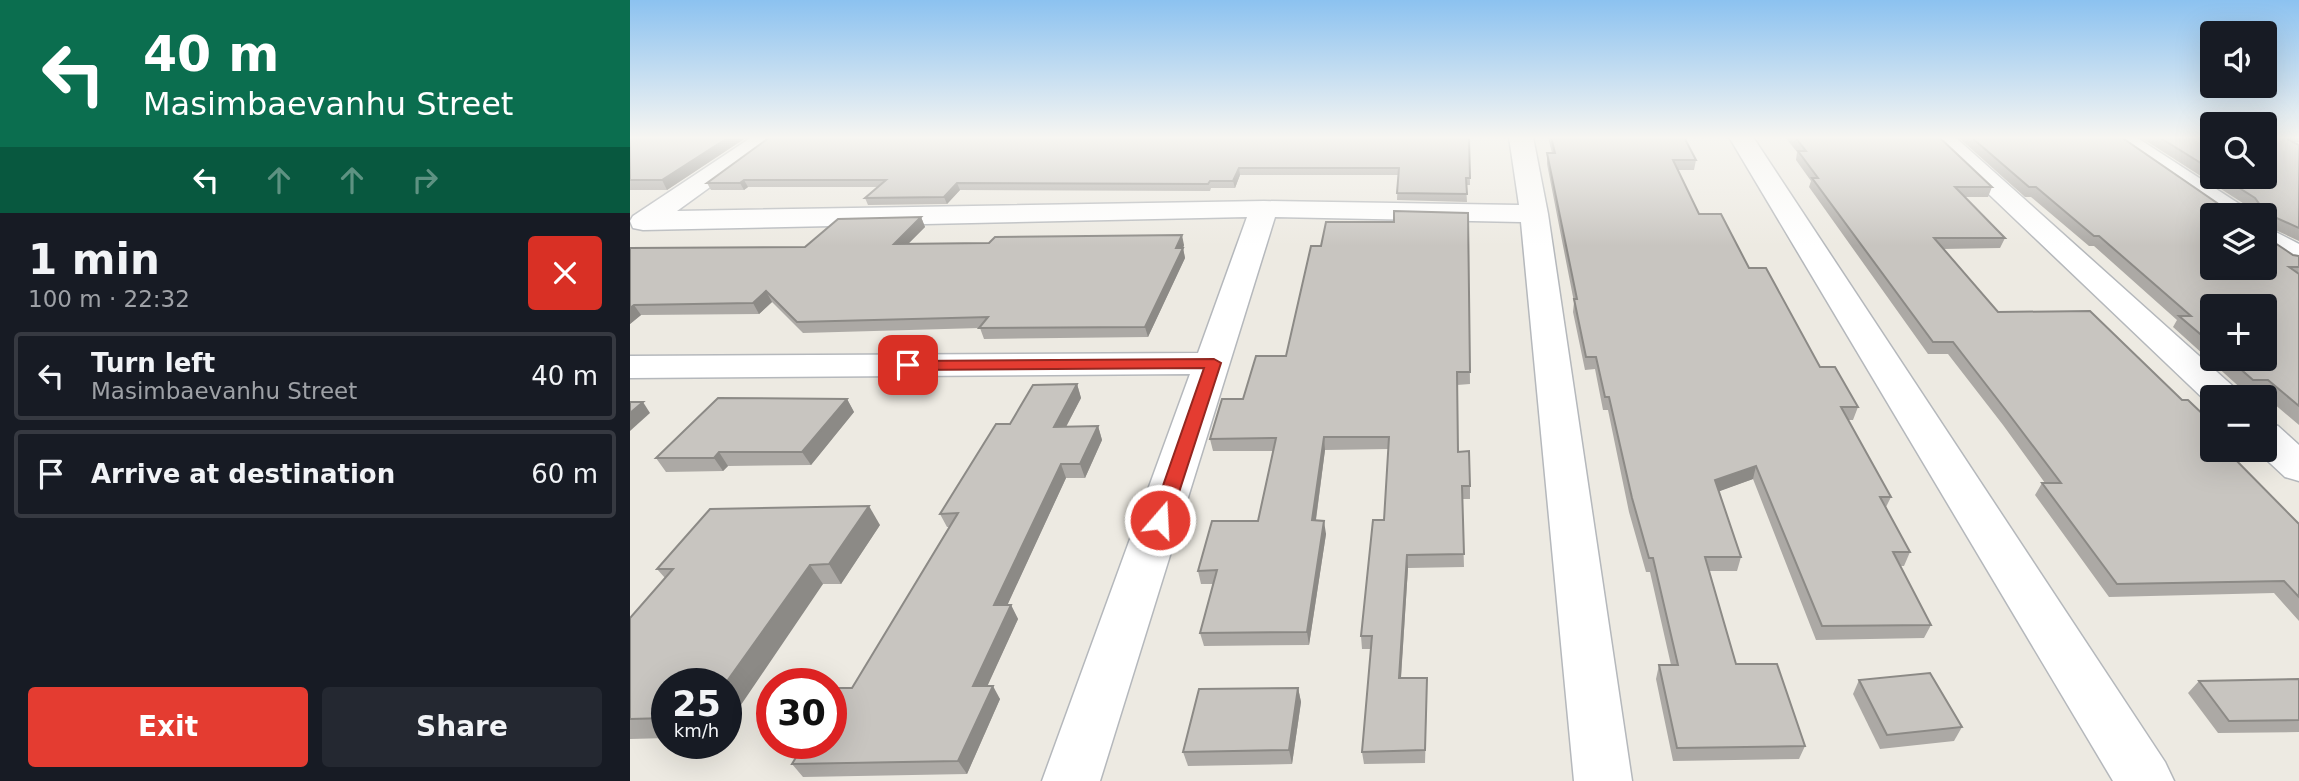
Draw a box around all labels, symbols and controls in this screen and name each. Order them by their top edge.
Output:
map controls [2200,21,2277,462]
button: sound [2200,21,2277,98]
text: 40 m [143,26,279,83]
icon: left [28,28,119,119]
text: Masimbaevanhu Street [143,85,513,123]
button: search [2200,112,2277,189]
icon: left [187,161,225,199]
icon: ahead [260,161,298,199]
icon: ahead [333,161,371,199]
icon: right [406,161,444,199]
button: layers [2200,203,2277,280]
text: 1 min [28,235,160,284]
button: close [528,236,602,310]
text: 100 m · 22:32 [28,286,190,312]
button: + [2200,294,2277,371]
pin [878,335,938,395]
icon: arrive [889,346,927,384]
text: Turn left [91,348,215,378]
icon: left [32,357,70,395]
text: 40 m [531,361,598,391]
text: Masimbaevanhu Street [91,378,357,404]
button: − [2200,385,2277,462]
icon: arrive [32,455,70,493]
text: Arrive at destination [91,459,395,489]
text: 60 m [531,459,598,489]
position arrow [1123,483,1197,557]
speed limit sign: 30 [756,668,847,759]
text: 25 [672,684,721,724]
button: Exit [28,687,308,767]
button: Share [322,687,602,767]
text: km/h [674,720,719,741]

